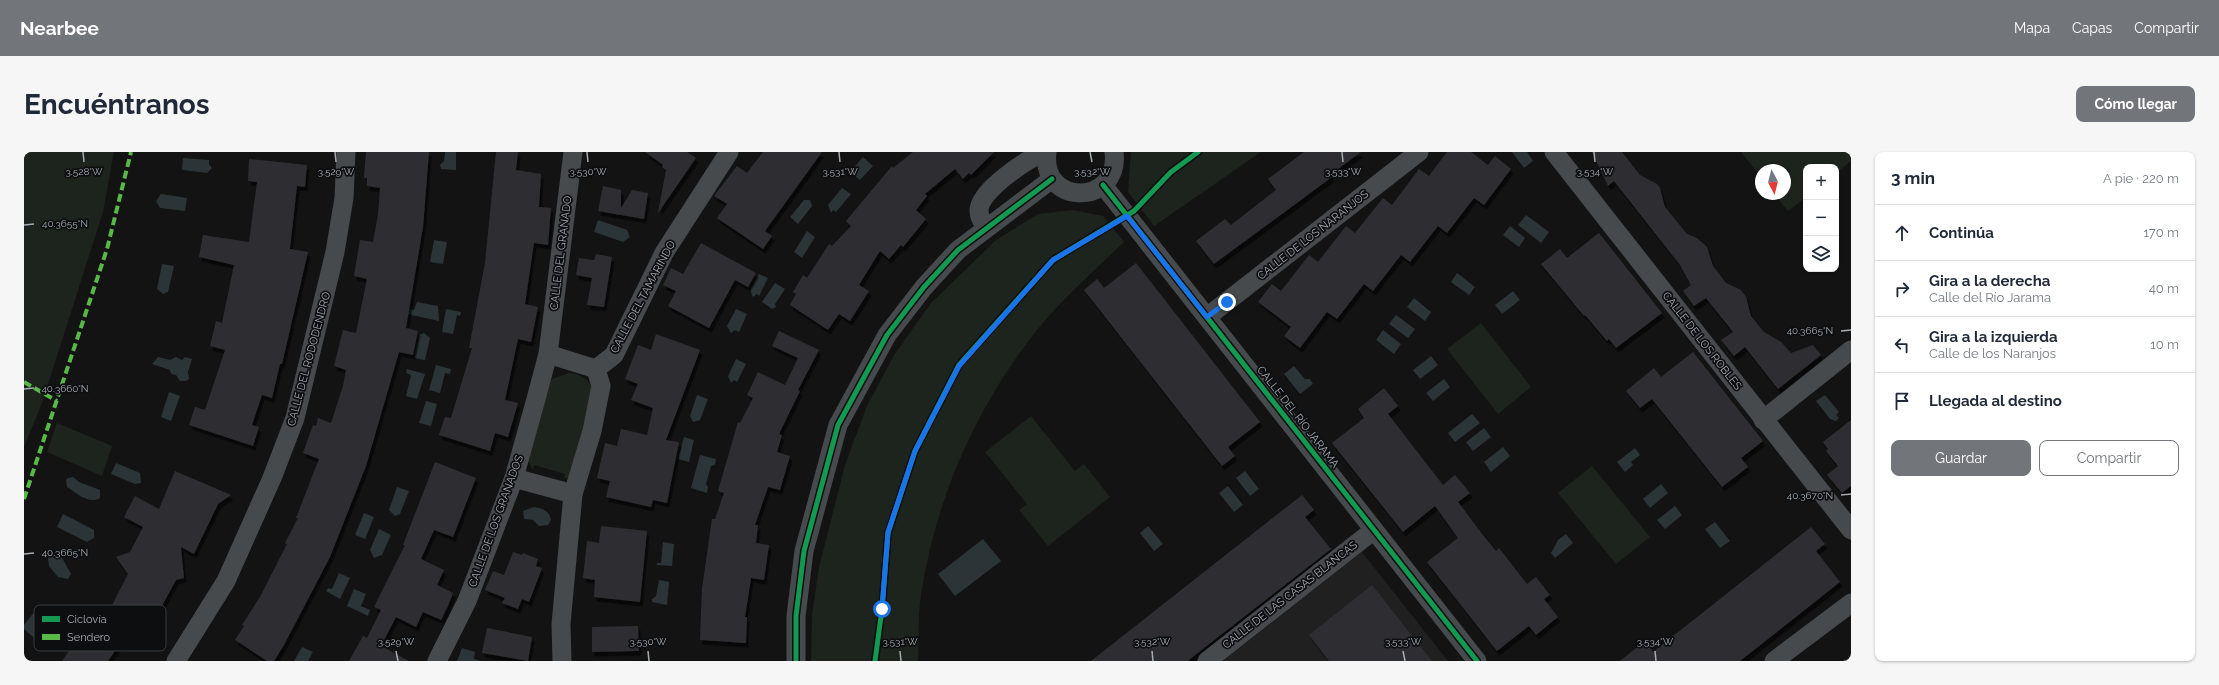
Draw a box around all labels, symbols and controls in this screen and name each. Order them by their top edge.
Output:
text: Nearbee [20,17,99,39]
text: Mapa [2014,20,2050,36]
text: Capas [2072,20,2112,36]
text: Compartir [2134,20,2199,36]
button: Cómo llegar [2076,86,2195,122]
text: Encuéntranos [24,88,210,121]
north arrow [1755,164,1791,200]
map controls [1803,164,1839,272]
button: + [1803,164,1839,200]
text: 3.528°W [66,166,103,177]
text: 3.529°W [318,166,355,177]
text: 3.530°W [569,166,607,177]
text: 3.531°W [822,166,858,177]
text: 3.532°W [1074,166,1111,177]
text: 3.533°W [1325,166,1362,177]
text: 3.534°W [1577,166,1614,177]
text: 3 min [1891,168,1935,188]
text: A pie · 220 m [2103,171,2179,186]
street label: CALLE DE LOS NARANJOS [1255,187,1371,282]
street label: CALLE DEL GRANADO [548,195,574,311]
button: − [1803,200,1839,236]
text: 40.3655°N [42,218,88,229]
icon: ahead [1891,222,1913,244]
text: Continúa [1929,224,1994,242]
text: 170 m [2143,225,2179,240]
button: layers [1803,236,1839,272]
street label: CALLE DEL TAMARINDO [608,239,678,355]
text: Gira a la derecha [1929,272,2050,290]
icon: right [1891,278,1913,300]
text: 40 m [2149,281,2179,296]
street label: CALLE DE LOS ROBLES [1660,289,1745,393]
street label: CALLE DEL RODODENDRO [285,290,333,428]
text: Calle del Río Jarama [1929,290,2051,305]
route end [1218,293,1236,311]
text: 40.3665°N [1787,325,1833,336]
text: Gira a la izquierda [1929,328,2058,346]
icon: left [1891,334,1913,356]
text: 10 m [2150,337,2179,352]
text: Calle de los Naranjos [1929,346,2056,361]
street label: CALLE DEL RÍO JARAMA [1254,363,1343,471]
text: 40.3660°N [41,383,89,394]
icon: arrive [1891,390,1913,412]
text: Llegada al destino [1929,392,2062,410]
button: Guardar [1891,440,2031,476]
button: Compartir [2039,440,2179,476]
street label: CALLE DE LOS GRANADOS [466,453,526,589]
text: 40.3670°N [1787,490,1833,501]
street label: CALLE DE LAS CASAS BLANCAS [1220,538,1360,652]
text: 40.3665°N [42,547,88,558]
route start [873,600,891,618]
legend [34,605,166,651]
text: Ciclovía [67,613,107,626]
text: Sendero [67,631,111,644]
text: 3.529°W [378,636,415,647]
text: 3.530°W [629,636,667,647]
text: 3.531°W [882,636,918,647]
text: 3.532°W [1134,636,1171,647]
text: 3.533°W [1385,636,1422,647]
text: 3.534°W [1637,636,1674,647]

